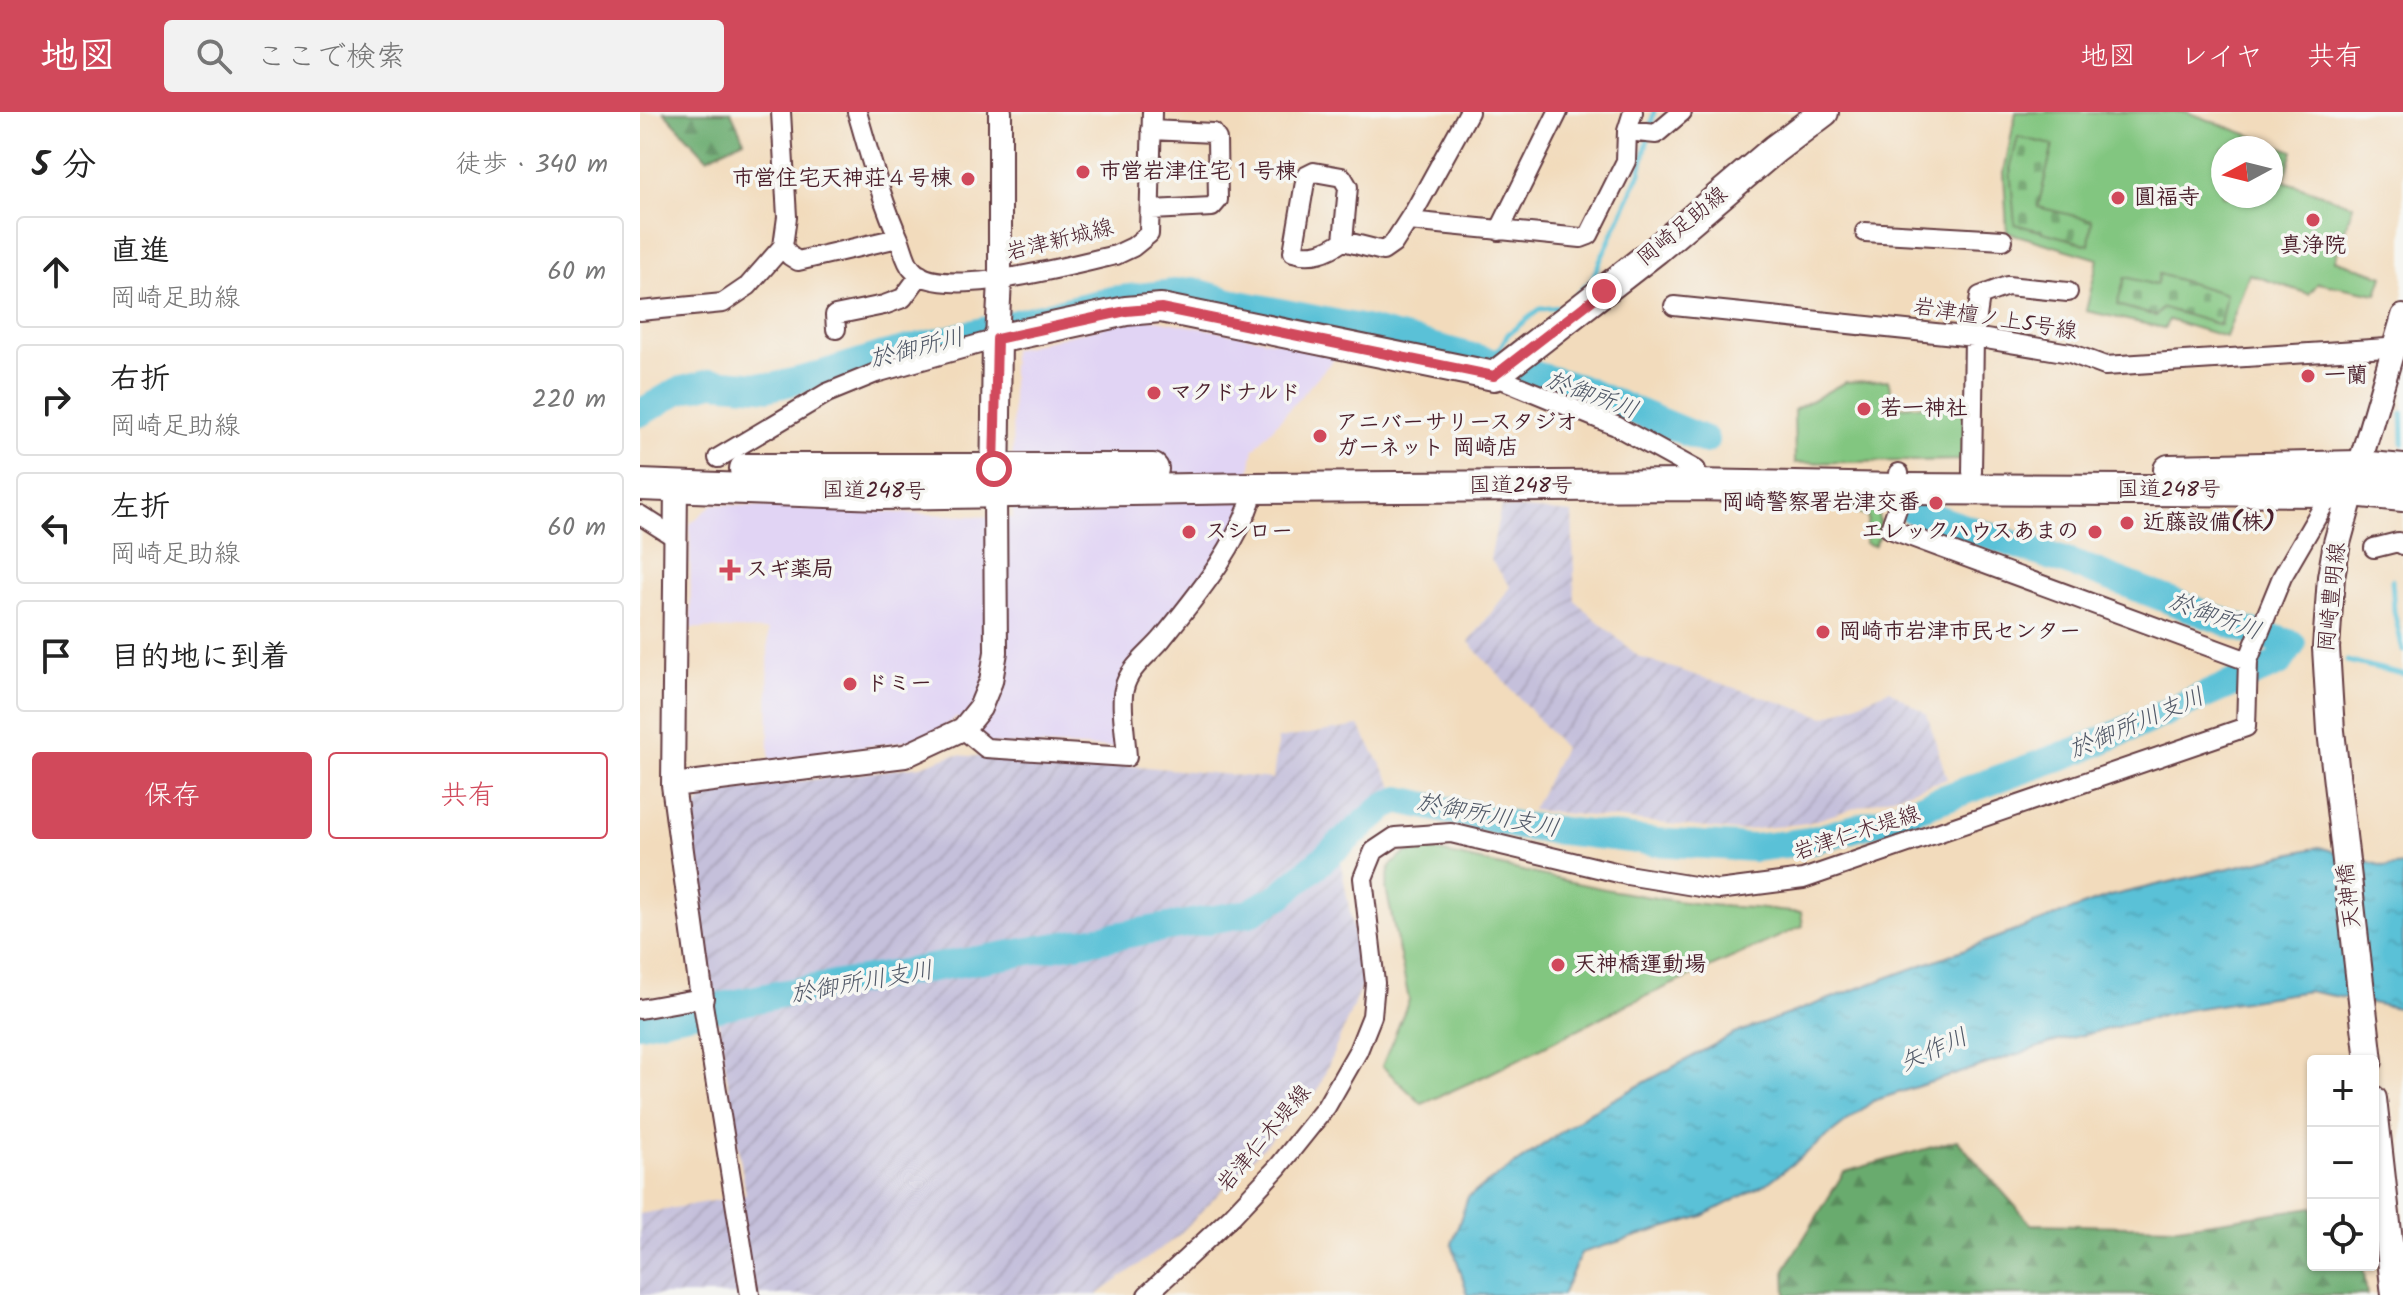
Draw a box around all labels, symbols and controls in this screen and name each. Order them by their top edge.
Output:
search box [164,20,724,92]
text: 地図 [40,28,116,88]
icon: search [192,34,236,78]
text: ここで検索 [256,34,406,82]
text: 地図 [2080,35,2136,80]
text: レイヤ [2180,35,2263,80]
text: 共有 [2307,35,2363,80]
north arrow [2211,136,2283,208]
text: 5 分 [32,139,96,193]
text: 徒歩 · 340 m [456,144,608,186]
place label: 市営岩津住宅１号棟 [1099,155,1297,190]
place label: 市営住宅天神荘４号棟 [732,162,952,197]
marker: 市営岩津住宅１号棟 [1074,163,1092,181]
marker: 市営住宅天神荘４号棟 [959,170,977,188]
street label: 岡崎足助線 [1630,178,1736,276]
place label: 圓福寺 [2134,181,2200,216]
marker: 圓福寺 [2109,189,2127,207]
street label: 岩津新城線 [1002,211,1118,271]
marker: 真浄院 [2304,211,2322,229]
text: 直進 [110,228,170,276]
place label: 真浄院 [2280,229,2346,264]
icon: ahead [34,250,78,294]
text: 60 m [547,251,606,293]
route end [1586,273,1622,309]
text: 岡崎足助線 [110,278,240,320]
street label: 岩津檀ノ上5号線 [1910,290,2080,350]
water label: 於御所川 [866,318,968,380]
text: 右折 [110,356,170,404]
place label: 一蘭 [2324,359,2368,394]
water label: 於御所川 [1540,361,1644,431]
marker: 一蘭 [2299,367,2317,385]
place label: マクドナルド [1170,376,1301,411]
icon: right [34,378,78,422]
text: 220 m [532,379,606,421]
marker: マクドナルド [1145,384,1163,402]
place label: 若一神社 [1880,392,1968,427]
marker: 若一神社 [1855,400,1873,418]
text: 岡崎足助線 [110,406,240,448]
place label: アニバーサリースタジオ ガーネット 岡崎店 [1336,406,1578,466]
marker: アニバーサリースタジオ ガーネット 岡崎店 [1311,427,1329,445]
route start [976,451,1012,487]
street label: 国道248号 [1469,469,1573,504]
street label: 国道248号 [2117,473,2221,508]
street label: 国道248号 [822,474,926,510]
text: 左折 [110,484,170,532]
place label: 岡崎警察署岩津交番 [1722,486,1920,521]
marker: 岡崎警察署岩津交番 [1927,494,1945,512]
icon: left [34,506,78,550]
place label: 近藤設備(株) [2143,506,2275,541]
text: 60 m [547,507,606,549]
marker: 近藤設備(株) [2118,514,2136,532]
place label: スシロー [1205,515,1293,550]
place label: エレックハウスあまの [1861,515,2079,550]
marker: スシロー [1180,523,1198,541]
marker: エレックハウスあまの [2086,523,2104,541]
text: 岡崎足助線 [110,534,240,576]
street label: 岡崎豊明線 [2310,540,2356,654]
place label: スギ薬局 [746,553,834,588]
marker: スギ薬局 [721,561,739,579]
water label: 於御所川 [2163,582,2267,652]
place label: 岡崎市岩津市民センター [1839,615,2081,650]
marker: 岡崎市岩津市民センター [1814,623,1832,641]
icon: arrive [34,634,78,678]
text: 目的地に到着 [110,634,290,682]
place label: ドミー [866,667,932,702]
marker: ドミー [841,675,859,693]
water label: 於御所川支川 [2063,678,2211,770]
button: 保存 [32,752,312,839]
button: 共有 [328,752,608,839]
water label: 於御所川支川 [1414,783,1562,849]
street label: 岩津仁木堤線 [1789,797,1925,871]
street label: 天神橋 [2329,861,2371,931]
place label: 天神橋運動場 [1574,948,1706,983]
water label: 於御所川支川 [788,951,936,1015]
marker: 天神橋運動場 [1549,956,1567,974]
water label: 矢作川 [1893,1019,1975,1083]
map controls [2307,1055,2379,1271]
button: + [2307,1055,2379,1127]
street label: 岩津仁木堤線 [1209,1077,1321,1201]
button: − [2307,1127,2379,1199]
button: locate [2307,1199,2379,1271]

